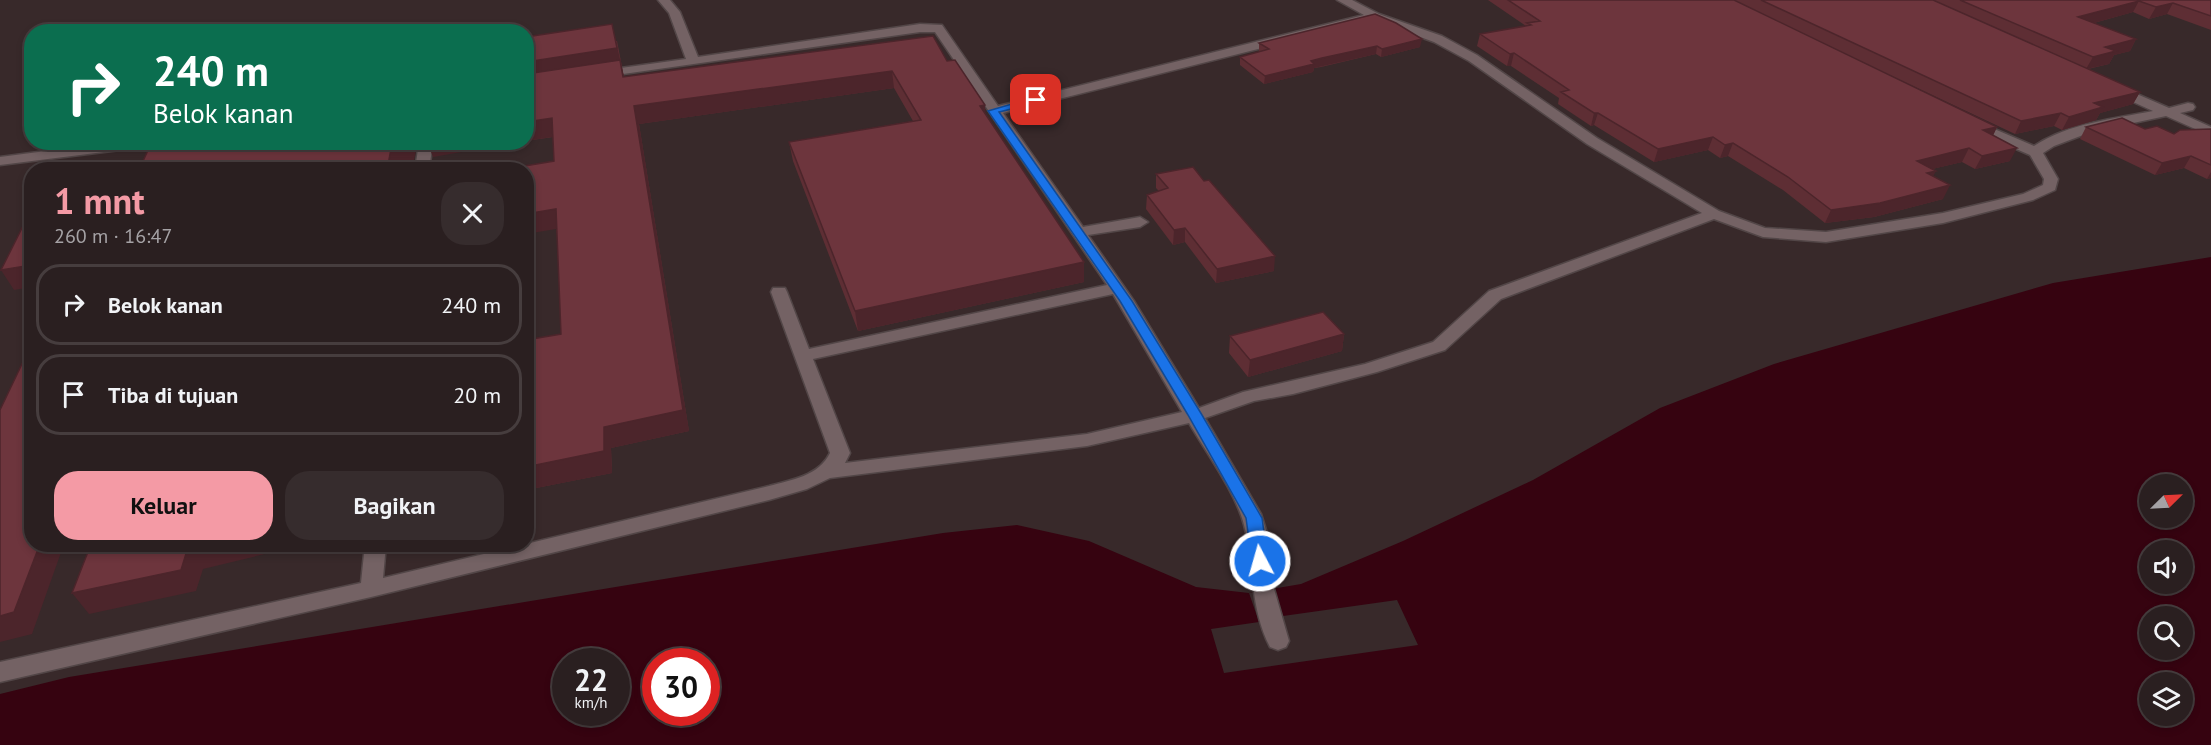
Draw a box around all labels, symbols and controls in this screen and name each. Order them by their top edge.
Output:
text: 240 m [153,43,269,98]
icon: right [54,48,132,126]
pin [1010,74,1061,125]
icon: arrive [1019,83,1052,116]
text: Belok kanan [153,96,293,130]
text: 1 mnt [54,177,145,224]
button: close [441,182,504,245]
text: 260 m · 16:47 [54,223,172,249]
icon: right [57,288,90,321]
text: Belok kanan [108,291,223,319]
text: 240 m [441,291,501,319]
icon: arrive [57,378,90,411]
text: Tiba di tujuan [108,381,238,409]
text: 20 m [453,381,501,409]
button: Keluar [54,471,273,540]
button: Bagikan [285,471,504,540]
north arrow [2139,474,2193,528]
map controls [2139,474,2193,726]
position arrow [1228,529,1292,593]
button: sound [2139,540,2193,594]
button: search [2139,606,2193,660]
speed limit sign: 30 [642,648,720,726]
text: 22 [574,660,608,699]
button: layers [2139,672,2193,726]
text: km/h [575,693,607,712]

